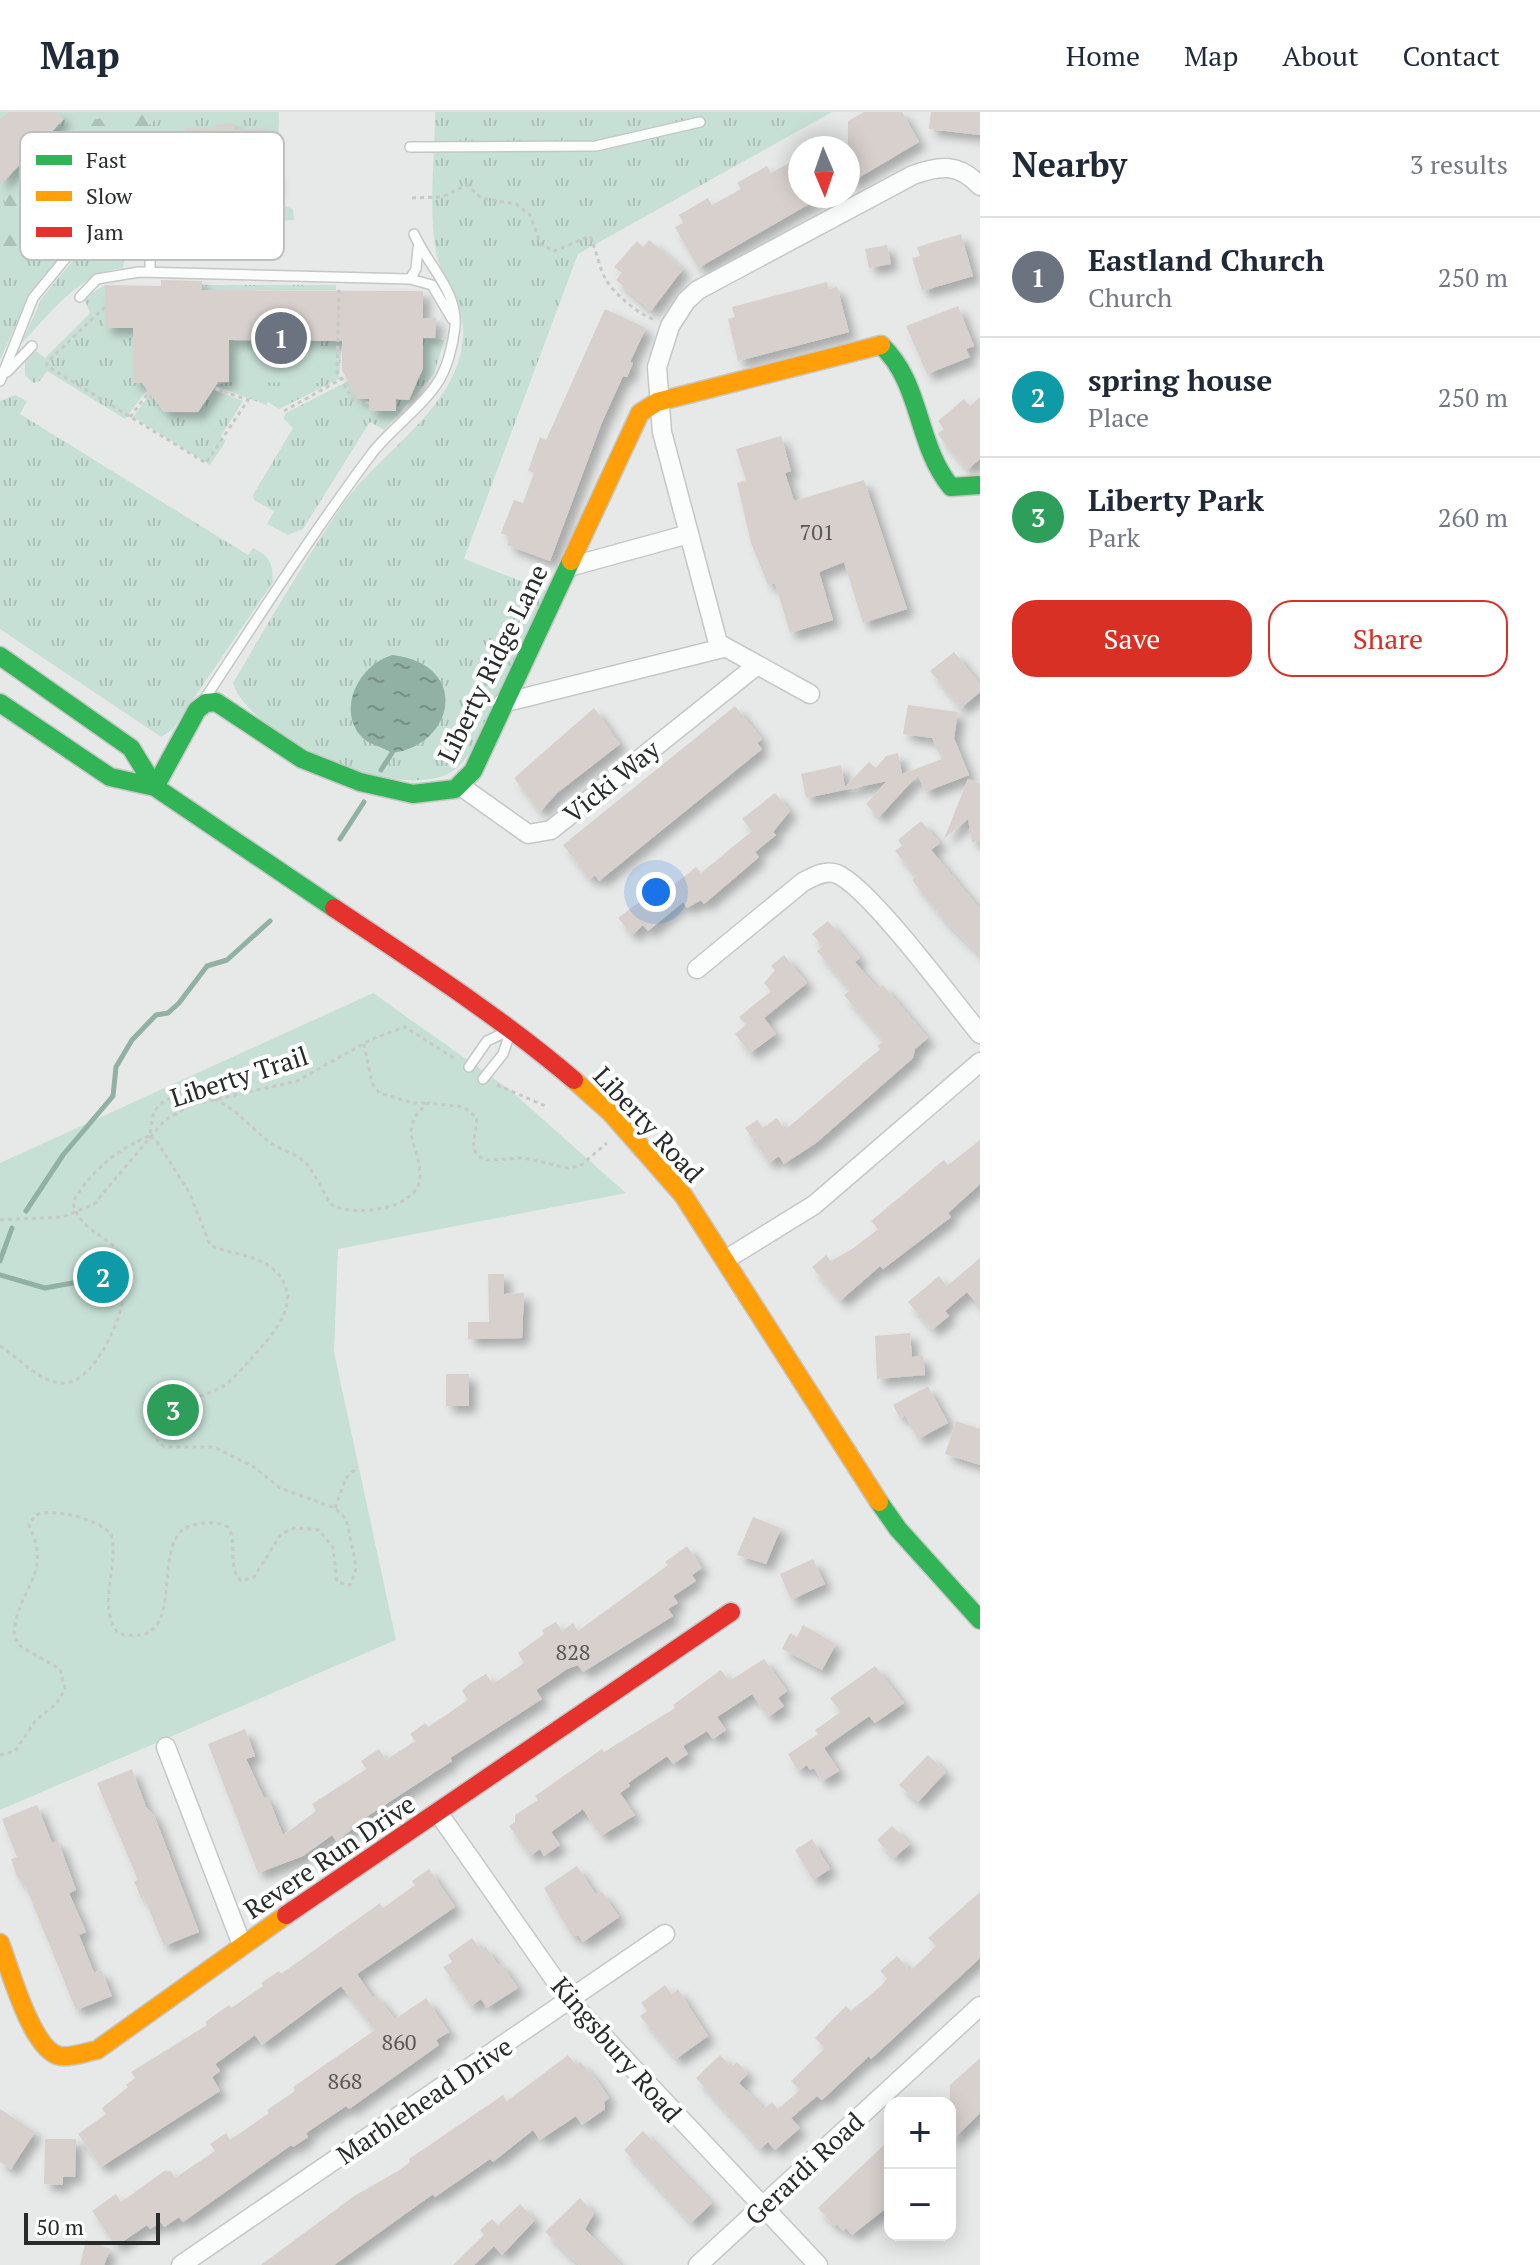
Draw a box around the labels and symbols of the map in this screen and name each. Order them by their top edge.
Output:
legend [20,132,284,260]
north arrow [788,136,860,208]
text: Fast [86,145,127,174]
text: Slow [86,181,133,210]
text: Jam [86,217,124,246]
pin: 1 [255,308,307,368]
house number: 701 [799,517,835,546]
street label: Liberty Ridge Lane [429,558,555,768]
street label: Vicki Way [556,731,667,830]
your location [636,872,676,912]
street label: Liberty Trail [166,1038,312,1114]
street label: Liberty Road [587,1059,711,1189]
pin: 2 [77,1247,129,1307]
pin: 3 [147,1380,199,1440]
house number: 828 [555,1637,591,1666]
street label: Revere Run Drive [237,1786,421,1926]
street label: Kingsbury Road [544,1969,690,2129]
house number: 860 [381,2027,417,2056]
street label: Marblehead Drive [330,2029,518,2171]
house number: 868 [327,2066,363,2095]
street label: Gerardi Road [737,2104,871,2232]
scale bar [24,2209,160,2245]

